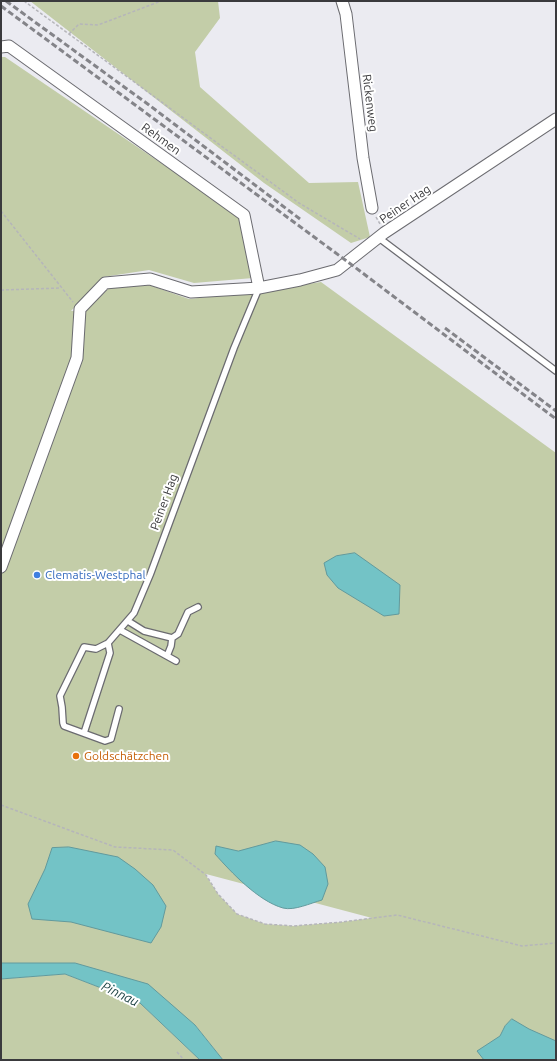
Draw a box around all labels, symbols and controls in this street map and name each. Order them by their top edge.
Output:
street label: Rickenweg [359,73,381,133]
street label: Rehmen [139,120,183,158]
street label: Peiner Hag [377,182,433,226]
street label: Peiner Hag [147,472,181,532]
place label: Clematis-Westphal [45,568,146,582]
marker: Clematis-Westphal [32,570,42,580]
place label: Goldschätzchen [84,749,169,763]
marker: Goldschätzchen [71,751,81,761]
water label: Pinnau [99,978,141,1010]

